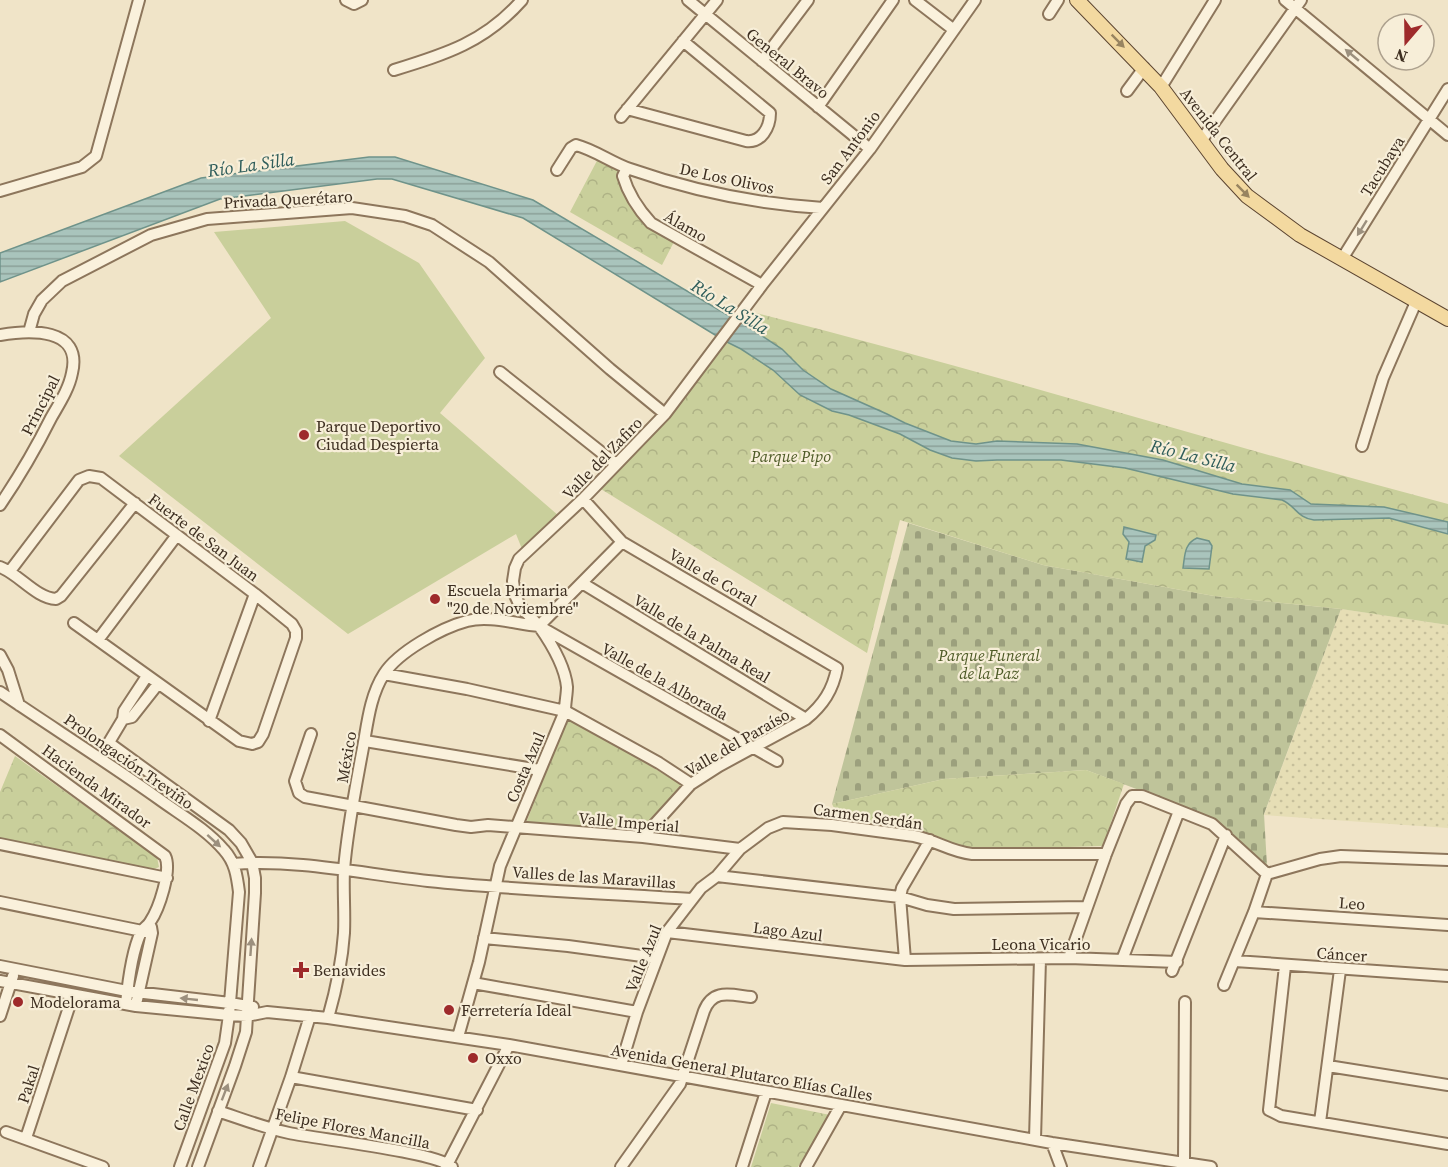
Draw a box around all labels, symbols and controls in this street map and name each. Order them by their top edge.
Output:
north arrow [1376,12,1436,72]
street label: General Bravo [742,23,834,104]
one-way arrow [1111,34,1125,49]
text: N [1391,44,1410,68]
one-way arrow [1345,49,1360,62]
street label: Avenida Central [1175,83,1263,186]
street label: San Antonio [815,105,885,188]
street label: Tacubaya [1355,131,1410,200]
water label: Río La Silla [205,146,297,183]
street label: De Los Olivos [678,157,776,199]
one-way arrow [1235,183,1249,197]
street label: Privada Querétaro [223,185,353,213]
street label: Álamo [660,205,712,247]
one-way arrow [1356,220,1367,236]
water label: Río La Silla [686,272,774,341]
street label: Principal [15,371,65,439]
street label: Valle del Zafiro [557,412,647,504]
place label: Parque Deportivo Ciudad Despierta [316,415,441,455]
marker: Parque Deportivo Ciudad Despierta [297,428,311,442]
water label: Río La Silla [1147,433,1239,478]
park label: Parque Pipo [750,445,831,467]
street label: Fuerte de San Juan [144,488,264,586]
street label: Valle de Coral [665,543,761,611]
place label: Escuela Primaria "20 de Noviembre" [447,579,579,619]
street label: Valle de la Palma Real [629,588,775,688]
marker: Escuela Primaria "20 de Noviembre" [428,592,442,606]
street label: Valle de la Alborada [598,637,733,725]
park label: Parque Funeral de la Paz [937,644,1040,684]
street label: Valle del Paraíso [681,703,793,781]
street label: Prolongación Treviño [60,708,198,814]
street label: Costa Azul [500,728,550,806]
street label: México [331,729,361,785]
street label: Hacienda Mirador [38,739,156,833]
street label: Carmen Serdán [812,797,925,835]
street label: Valle Imperial [578,807,681,837]
one-way arrow [207,834,222,848]
street label: Valles de las Maravillas [511,860,677,894]
street label: Leo [1338,891,1366,915]
street label: Lago Azul [752,916,824,946]
street label: Valle Azul [619,921,667,995]
street label: Leona Vicario [992,933,1091,955]
one-way arrow [247,937,256,956]
street label: Cáncer [1316,941,1368,967]
place label: Benavides [313,959,386,981]
marker: Benavides [294,963,308,977]
place label: Modelorama [30,991,122,1013]
one-way arrow [180,994,199,1004]
marker: Modelorama [11,995,25,1009]
place label: Ferretería Ideal [461,999,572,1021]
marker: Ferretería Ideal [442,1003,456,1017]
street label: Avenida General Plutarco Elías Calles [609,1038,875,1106]
street label: Calle Mexico [167,1040,219,1134]
place label: Oxxo [485,1047,522,1069]
marker: Oxxo [466,1051,480,1065]
street label: Pakal [11,1062,45,1106]
one-way arrow [221,1083,231,1101]
street label: Felipe Flores Mancilla [274,1102,433,1154]

